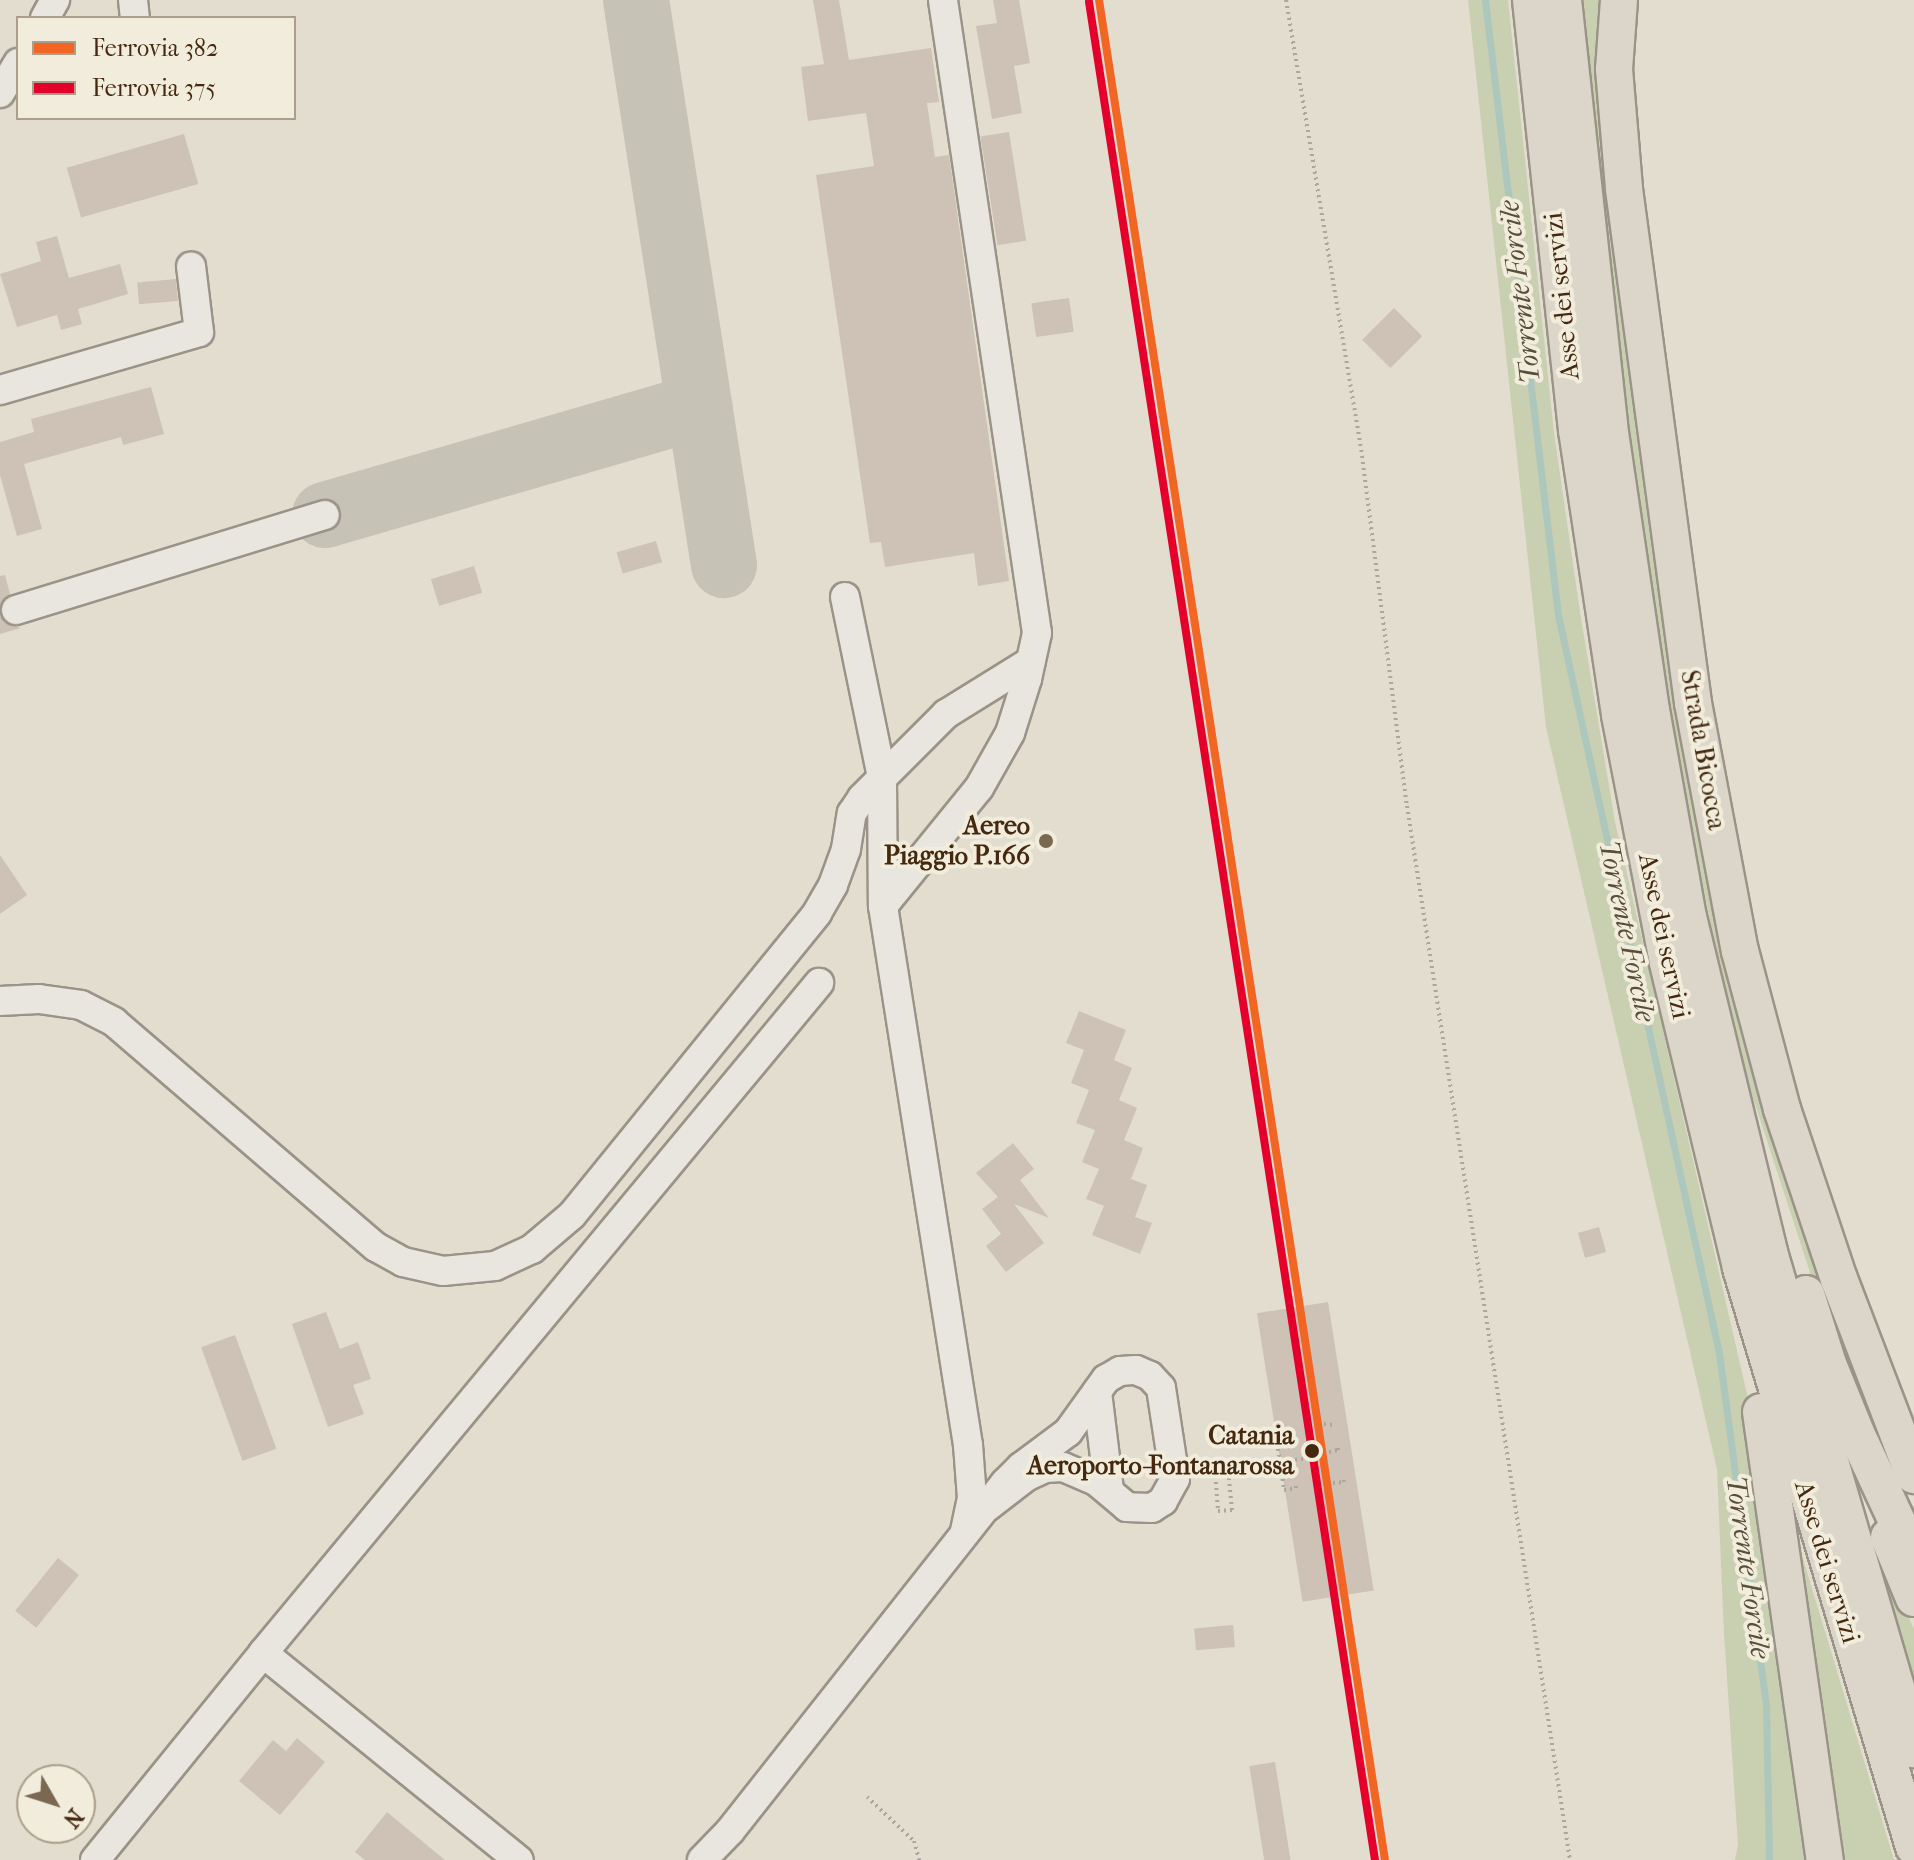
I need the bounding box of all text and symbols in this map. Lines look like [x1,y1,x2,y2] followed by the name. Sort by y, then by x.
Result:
[16,16,296,120] legend
[92,34,218,62] text: Ferrovia 382
[92,74,216,102] text: Ferrovia 375
[1492,198,1548,386] water label: Torrente Forcile
[1538,211,1586,381] street label: Asse dei servizi
[1674,668,1732,832] street label: Strada Bicocca
[884,810,1030,872] place label: Aereo Piaggio P.166
[1037,832,1055,850] marker: Aereo Piaggio P.166
[1591,837,1663,1025] water label: Torrente Forcile
[1631,851,1697,1021] street label: Asse dei servizi
[1027,1420,1294,1482] place label: Catania Aeroporto-Fontanarossa
[1301,1440,1323,1462] marker: Catania Aeroporto-Fontanarossa
[1719,1473,1777,1661] water label: Torrente Forcile
[1787,1477,1867,1647] street label: Asse dei servizi
[16,1764,96,1844] north arrow
[58,1803,88,1833] text: N

